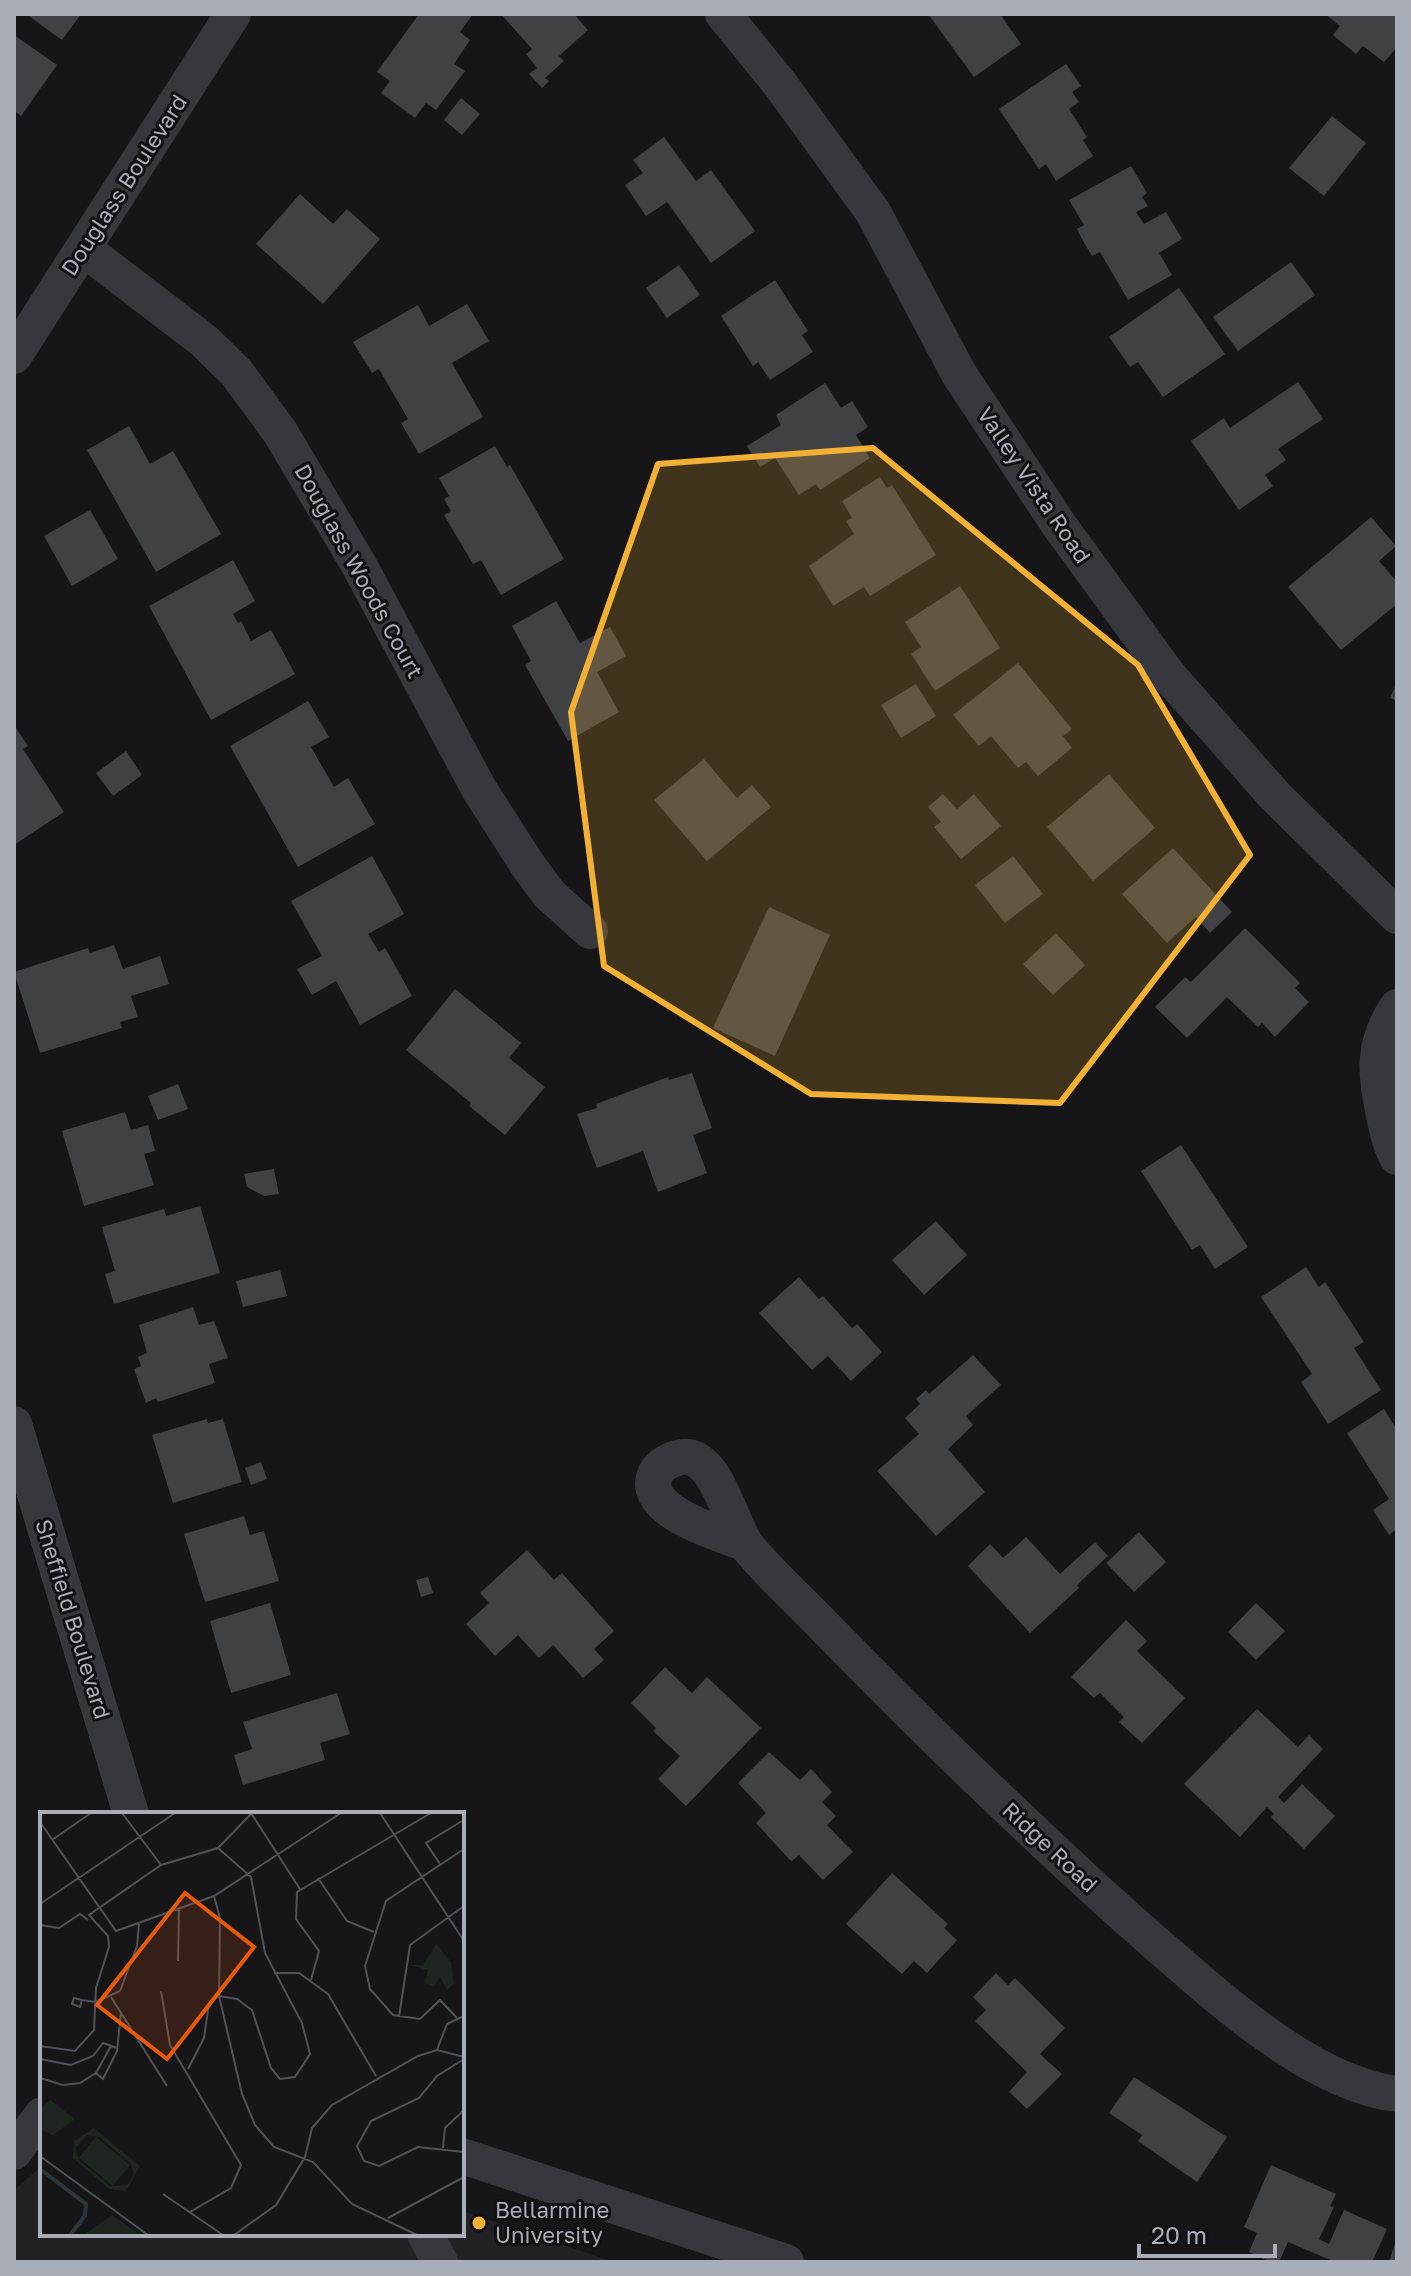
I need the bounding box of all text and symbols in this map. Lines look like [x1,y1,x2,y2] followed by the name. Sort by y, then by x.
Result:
[55,89,192,280] street label: Douglass Boulevard
[972,401,1097,568] street label: Valley Vista Road
[289,459,430,682] street label: Douglass Woods Court
[30,1516,117,1722] street label: Sheffield Boulevard
[997,1796,1103,1897] street label: Ridge Road
[40,1812,464,2236] inset map
[495,2196,609,2248] place label: Bellarmine University
[1139,2208,1275,2258] scale bar
[470,2214,488,2232] marker: Bellarmine University
[1151,2220,1207,2249] text: 20 m

